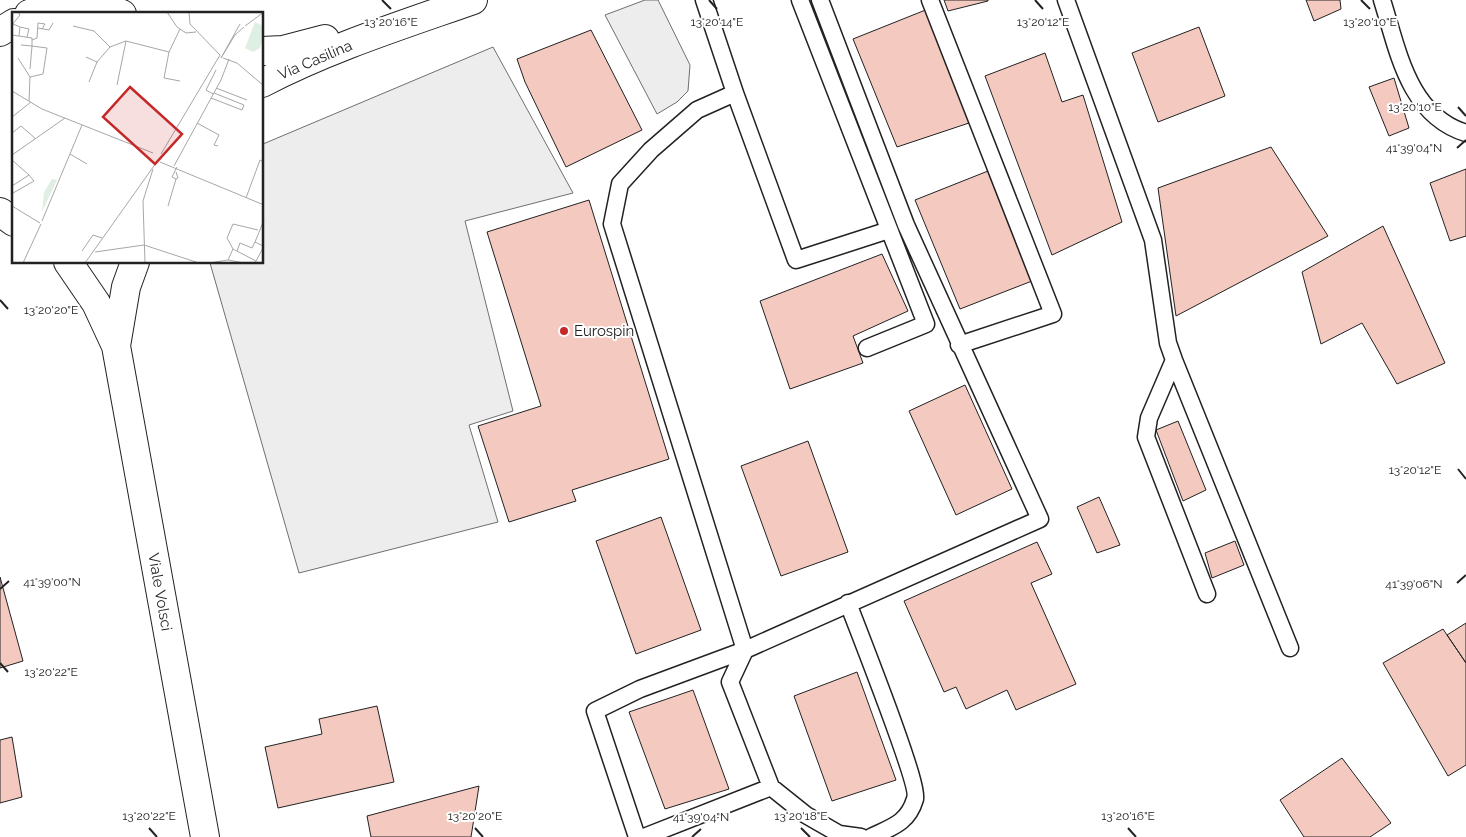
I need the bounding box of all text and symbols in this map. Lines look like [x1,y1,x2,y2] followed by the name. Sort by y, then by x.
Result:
[12,12,264,264] inset map
[364,15,418,29] text: 13°20'16"E
[691,15,743,29] text: 13°20'14"E
[1017,15,1069,29] text: 13°20'12"E
[1343,15,1397,29] text: 13°20'10"E
[275,36,355,84] street label: Via Casilina
[1388,100,1442,114] text: 13°20'10"E
[1386,141,1442,155] text: 41°39'04"N
[24,303,78,317] text: 13°20'20"E
[574,322,634,340] place label: Eurospin
[558,325,570,337] marker: Eurospin
[1389,463,1441,477] text: 13°20'12"E
[144,552,176,632] street label: Viale Volsci
[23,575,81,589] text: 41°39'00"N
[1385,577,1443,591] text: 41°39'06"N
[24,665,78,679] text: 13°20'22"E
[122,809,176,823] text: 13°20'22"E
[448,809,502,823] text: 13°20'20"E
[774,809,828,823] text: 13°20'18"E
[1101,809,1155,823] text: 13°20'16"E
[673,810,729,824] text: 41°39'04"N

